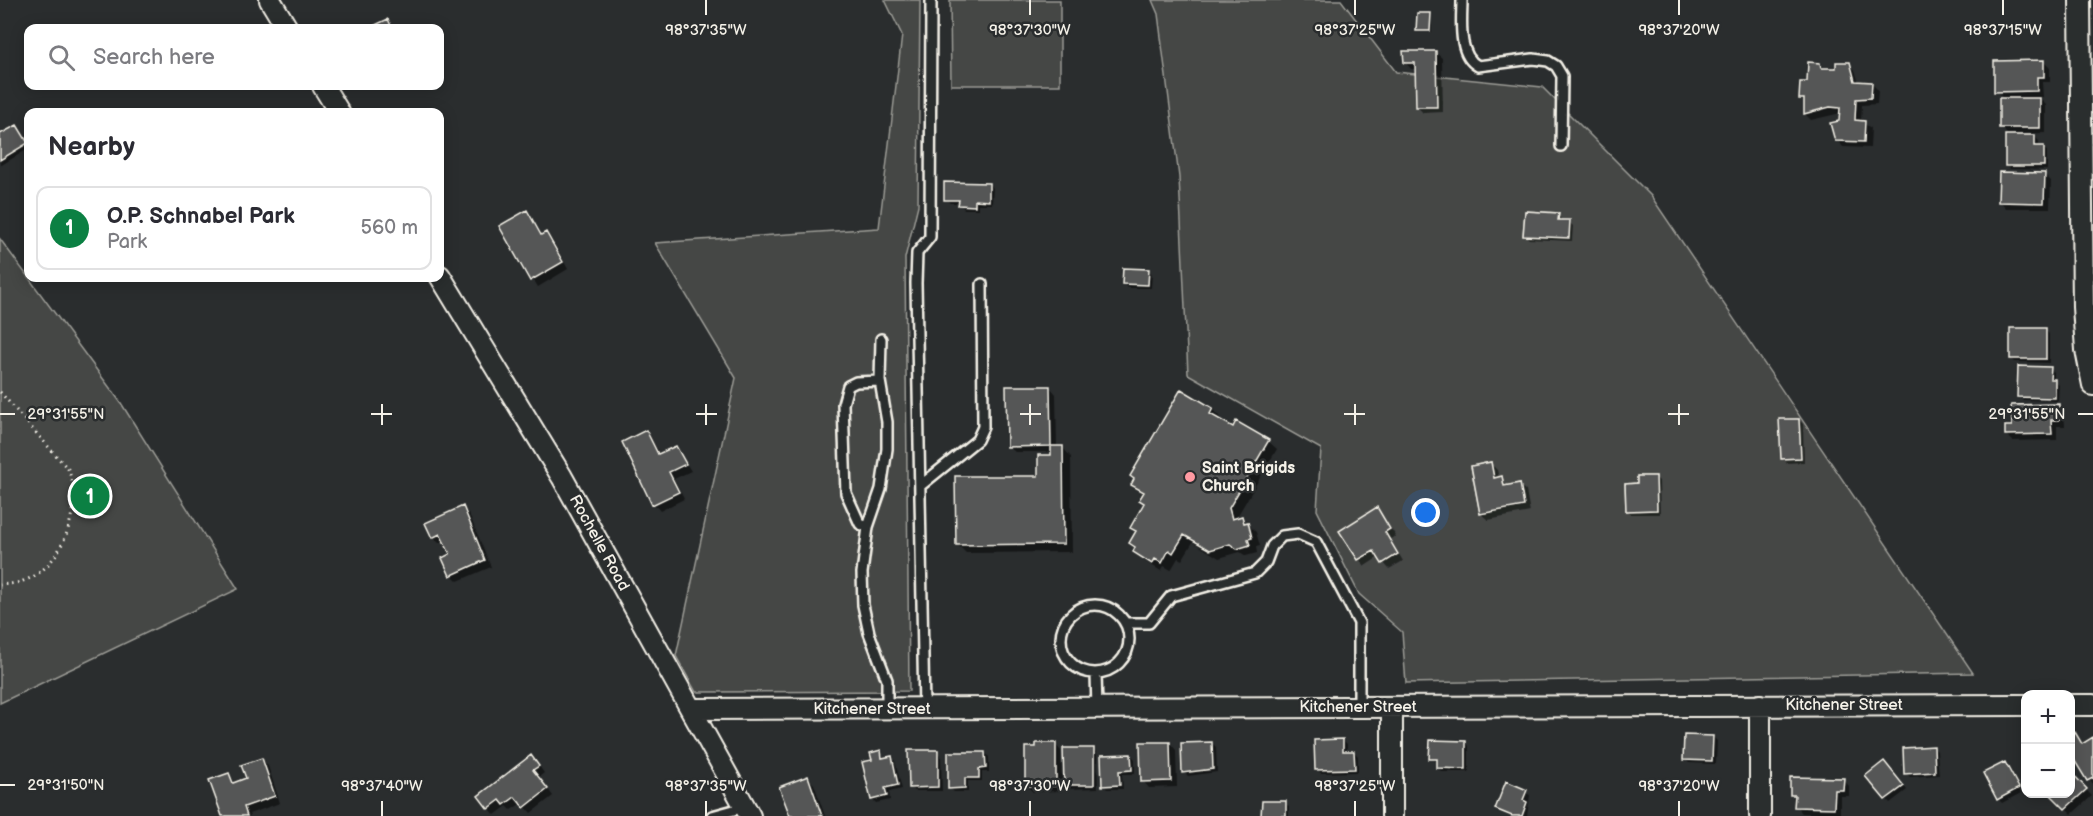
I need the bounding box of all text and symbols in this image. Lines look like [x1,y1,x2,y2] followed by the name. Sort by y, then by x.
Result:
[665,21,747,40] text: 98°37'35"W
[989,21,1071,40] text: 98°37'30"W
[1315,21,1396,40] text: 98°37'25"W
[1638,21,1720,40] text: 98°37'20"W
[1964,21,2042,40] text: 98°37'15"W
[24,24,444,90] search box
[45,41,78,74] icon: search
[93,44,215,71] text: Search here
[48,132,135,163] text: Nearby
[107,203,295,230] text: O.P. Schnabel Park
[65,216,74,240] text: 1
[361,216,418,240] text: 560 m
[107,230,147,254] text: Park
[28,405,104,424] text: 29°31'55"N
[1989,405,2065,424] text: 29°31'55"N
[1202,459,1295,496] place label: Saint Brigids Church
[1183,470,1197,484] marker: Saint Brigids Church
[70,474,110,518] pin: 1
[565,492,633,594] street label: Rochelle Road
[1411,498,1440,527] your location
[2021,690,2075,798] map controls
[2021,690,2075,744] button: +
[1785,696,1903,715] street label: Kitchener Street
[1299,698,1417,717] street label: Kitchener Street
[813,700,931,719] street label: Kitchener Street
[2021,744,2075,798] button: −
[27,776,105,795] text: 29°31'50"N
[341,777,423,796] text: 98°37'40"W
[665,777,747,796] text: 98°37'35"W
[989,777,1071,796] text: 98°37'30"W
[1315,777,1396,796] text: 98°37'25"W
[1638,777,1720,796] text: 98°37'20"W

